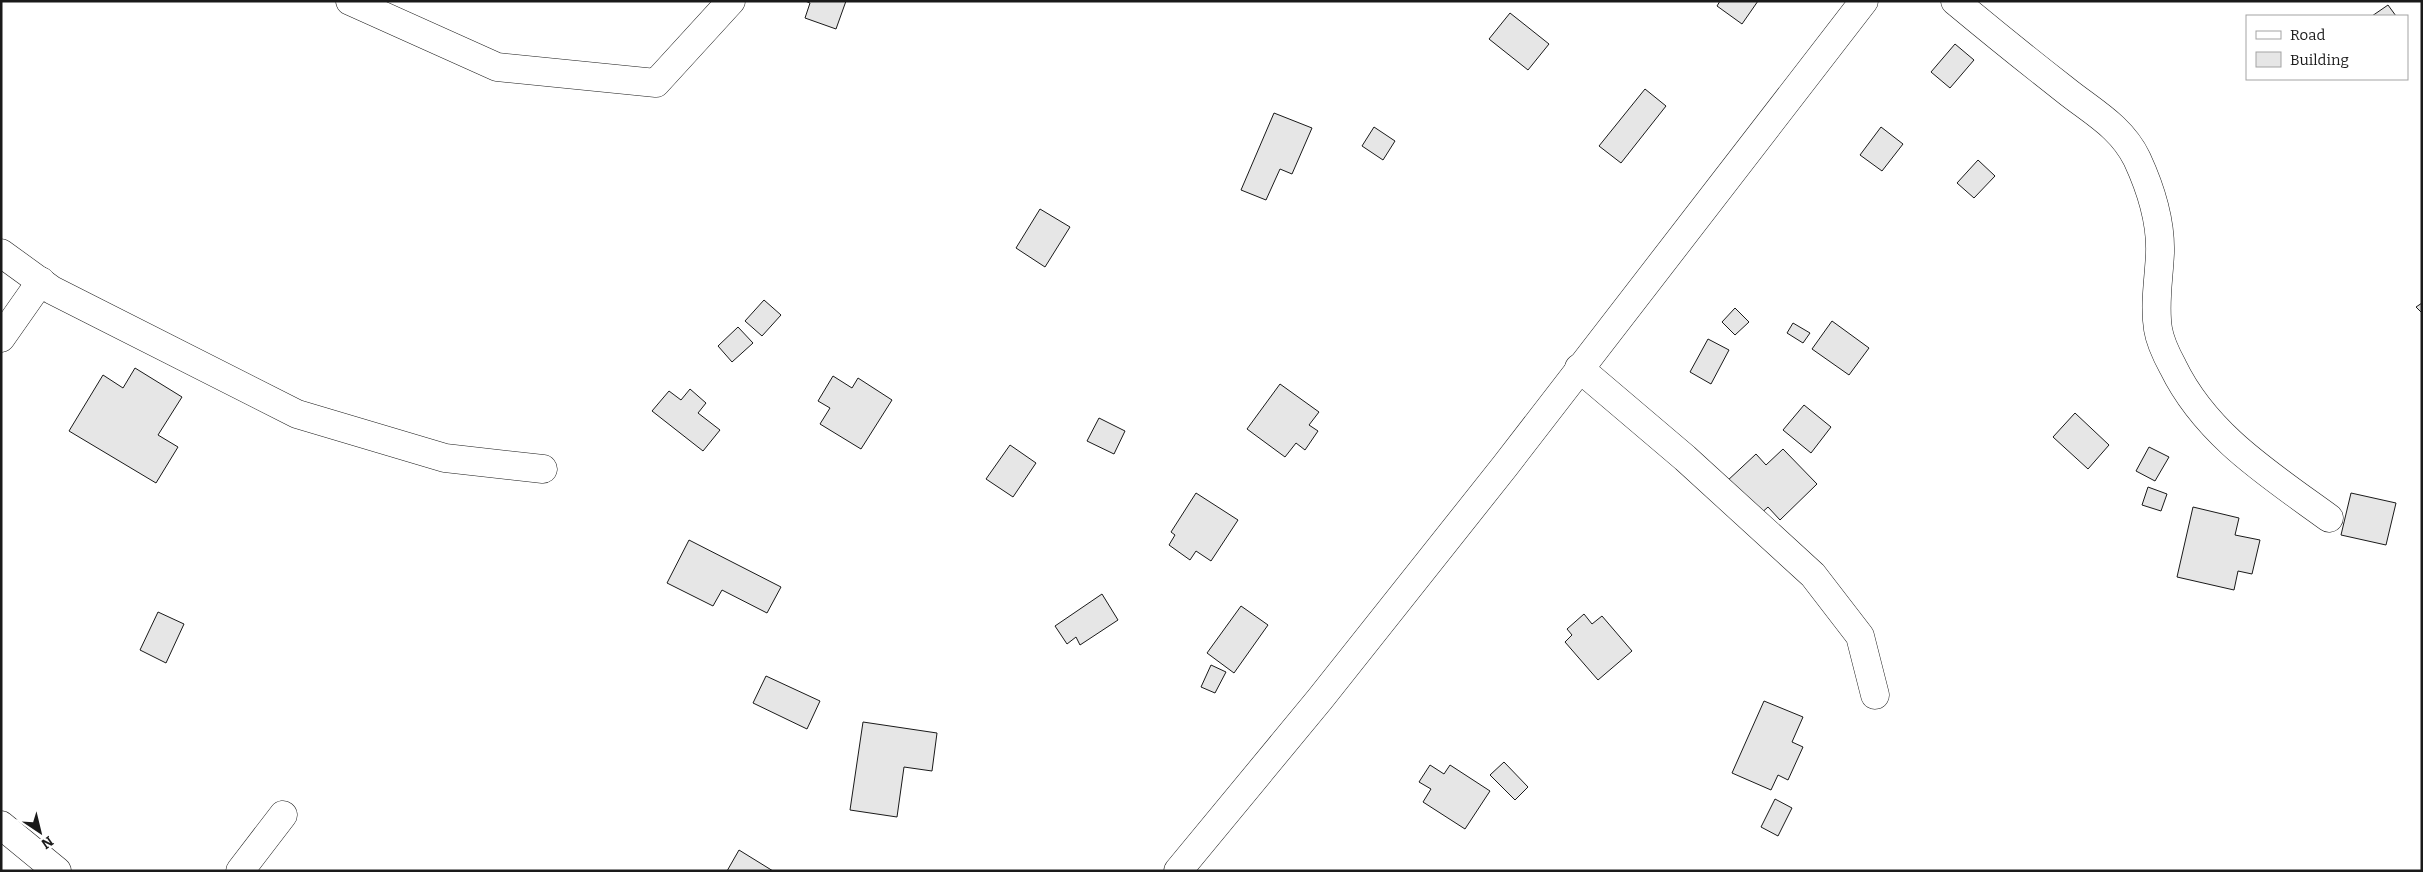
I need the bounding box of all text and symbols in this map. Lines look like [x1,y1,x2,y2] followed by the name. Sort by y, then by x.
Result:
[2246,15,2408,80] legend
[2290,26,2325,44] text: Road
[2290,51,2349,69] text: Building
[15,807,65,857] north arrow
[38,832,56,852] text: N

